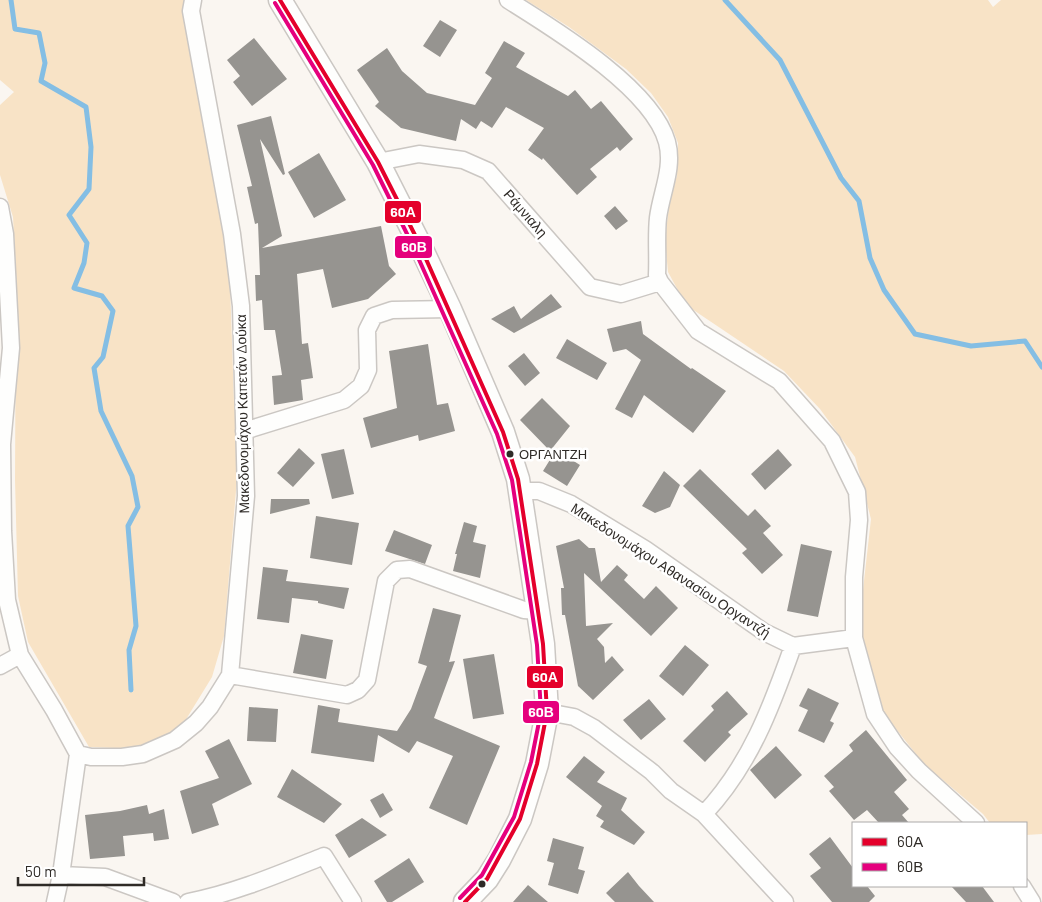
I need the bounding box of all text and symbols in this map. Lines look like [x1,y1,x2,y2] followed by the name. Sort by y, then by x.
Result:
[501,186,551,240] street label: Ράμνιαλη
[384,200,422,224] line badge: 60Α
[390,203,416,220] text: 60Α
[394,235,433,259] line badge: 60Β
[401,238,427,255] text: 60Β
[232,314,252,514] street label: Μακεδονομάχου Καπετάν Δούκα
[519,446,587,462] place label: ΟΡΓΑΝΤΖΗ
[505,449,515,459] marker: ΟΡΓΑΝΤΖΗ
[568,499,774,641] street label: Μακεδονομάχου Αθανασίου Οργαντζή
[526,665,564,689] line badge: 60Α
[532,668,558,685] text: 60Α
[522,700,560,724] line badge: 60Β
[528,703,554,720] text: 60Β
[852,822,1027,887] legend
[897,832,923,850] text: 60Α
[18,854,144,886] scale bar
[897,857,923,875] text: 60Β
[25,862,57,880] text: 50 m
[477,879,487,889] unlabelled marker

